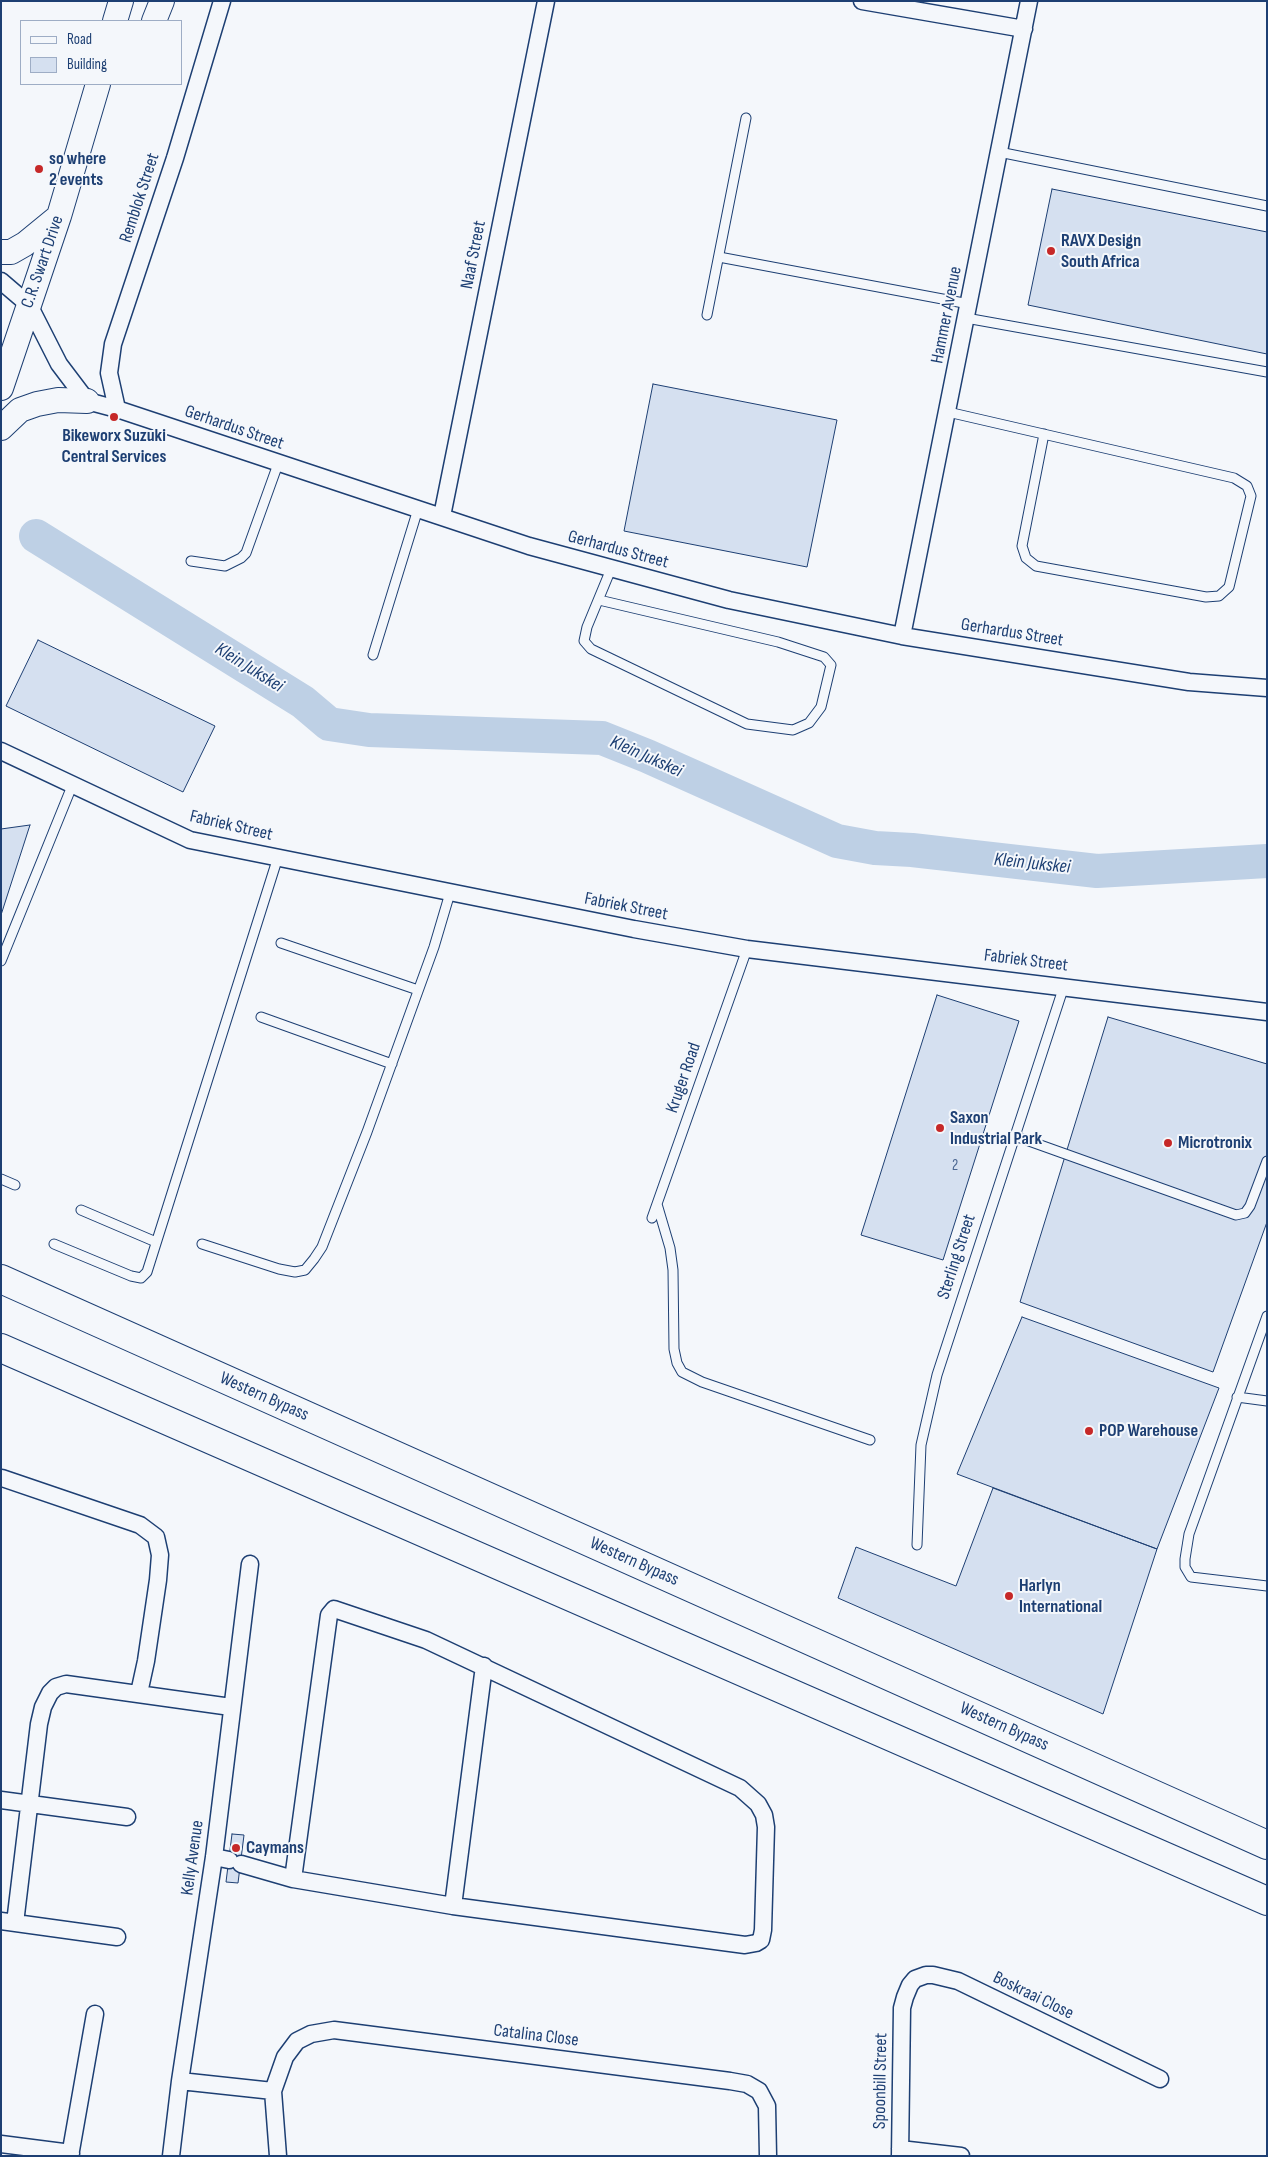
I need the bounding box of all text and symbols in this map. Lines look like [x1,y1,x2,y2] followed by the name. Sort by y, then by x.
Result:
[20,20,182,85] legend
[67,30,92,49] text: Road
[67,55,107,74] text: Building
[49,148,106,190] place label: so where 2 events
[115,150,165,246] street label: Remblok Street
[33,163,45,175] marker: so where 2 events
[17,213,69,311] street label: C.R. Swart Drive
[457,219,491,291] street label: Naaf Street
[1061,230,1141,272] place label: RAVX Design South Africa
[1045,245,1057,257] marker: RAVX Design South Africa
[927,265,967,365] street label: Hammer Avenue
[182,401,286,455] street label: Gerhardus Street
[108,411,120,423] marker: Bikeworx Suzuki Central Services
[62,425,166,468] place label: Bikeworx Suzuki Central Services
[565,526,671,574] street label: Gerhardus Street
[959,614,1065,652] street label: Gerhardus Street
[210,638,288,698] water label: Klein Jukskei
[606,731,686,783] water label: Klein Jukskei
[187,806,275,846] street label: Fabriek Street
[993,849,1071,879] water label: Klein Jukskei
[583,888,669,926] street label: Fabriek Street
[983,945,1069,977] street label: Fabriek Street
[662,1040,706,1116] street label: Kruger Road
[950,1107,1042,1150] place label: Saxon Industrial Park
[934,1122,946,1134] marker: Saxon Industrial Park
[1178,1132,1252,1154] place label: Microtronix
[1162,1137,1174,1149] marker: Microtronix
[952,1157,958,1175] house number: 2
[933,1212,981,1302] street label: Sterling Street
[216,1368,312,1426] street label: Western Bypass
[1099,1420,1198,1442] place label: POP Warehouse
[1083,1425,1095,1437] marker: POP Warehouse
[586,1533,682,1591] street label: Western Bypass
[1019,1575,1102,1618] place label: Harlyn International
[1003,1590,1015,1602] marker: Harlyn International
[956,1698,1052,1756] street label: Western Bypass
[177,1819,209,1897] street label: Kelly Avenue
[246,1837,304,1859] place label: Caymans
[230,1842,242,1854] marker: Caymans
[989,1967,1077,2025] street label: Boskraai Close
[492,2020,580,2052] street label: Catalina Close
[869,2033,893,2129] street label: Spoonbill Street

